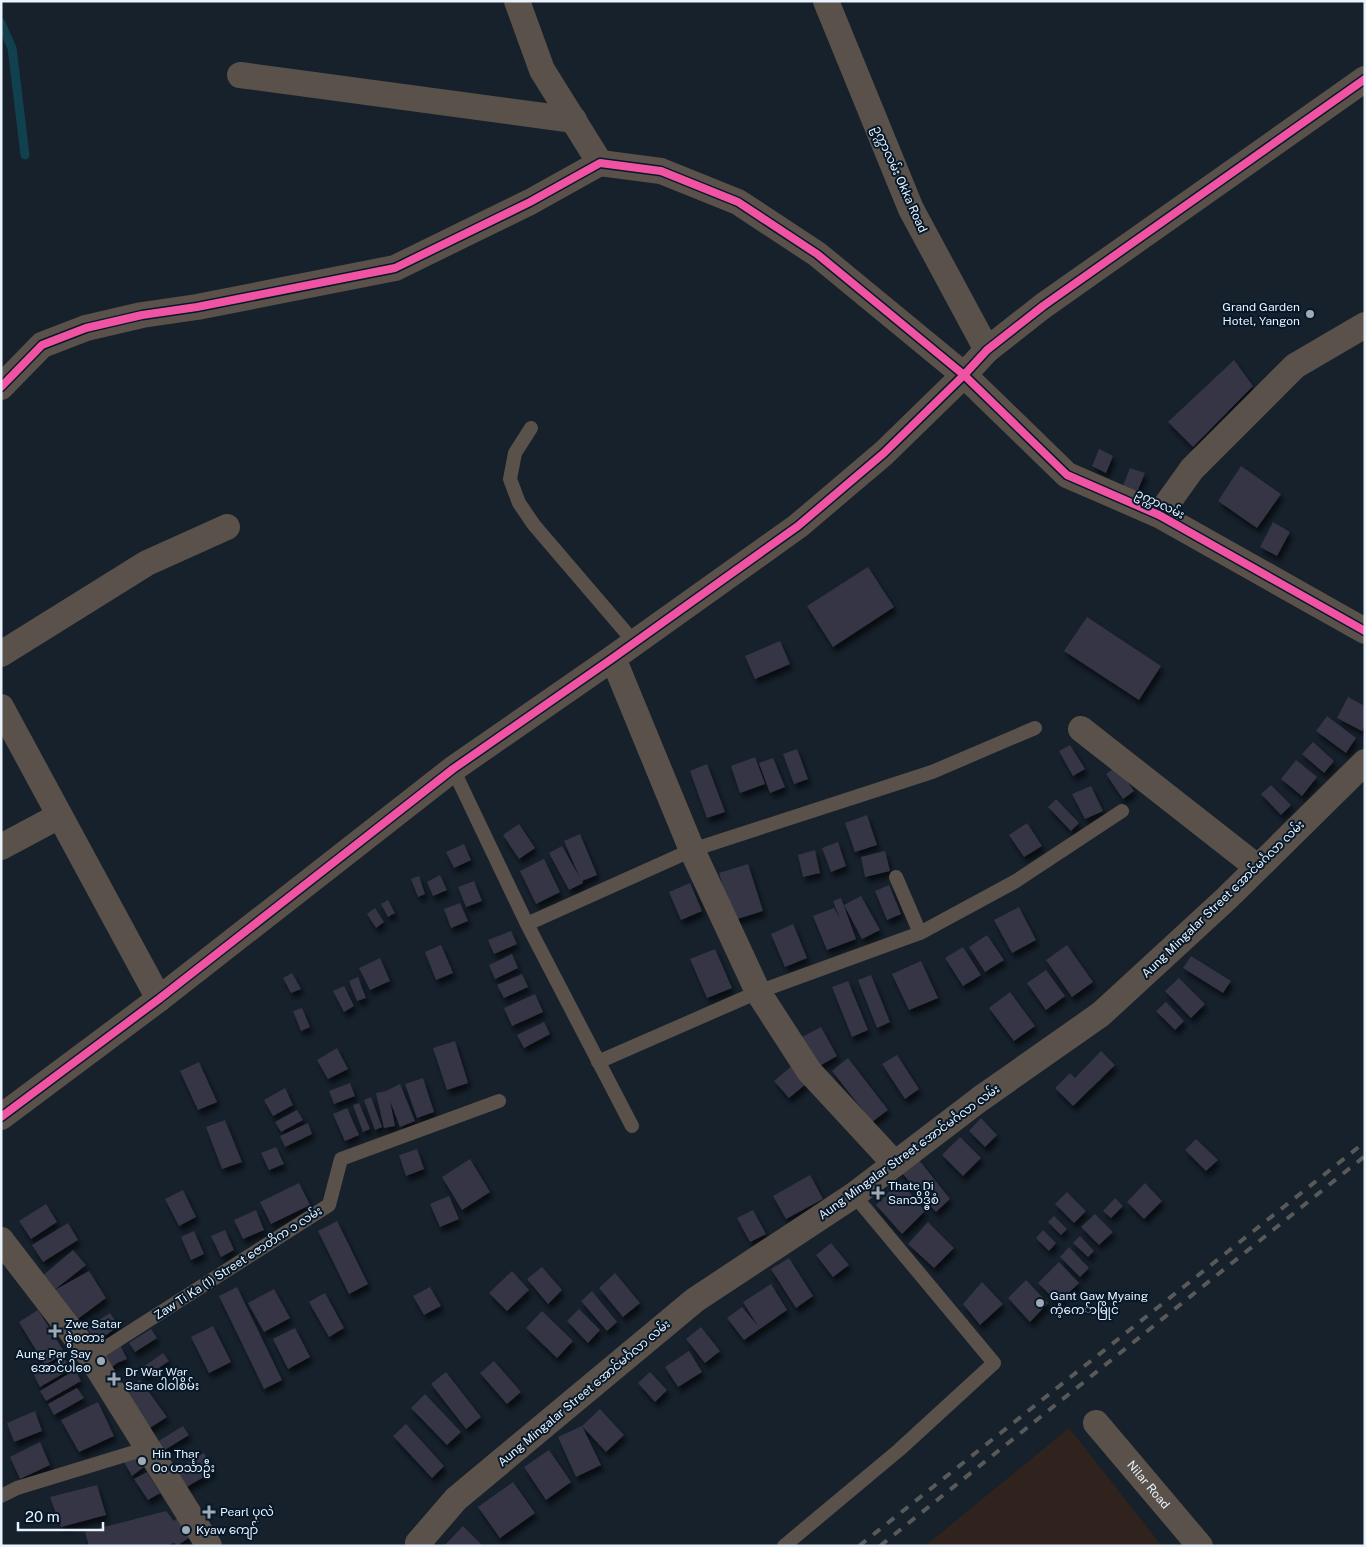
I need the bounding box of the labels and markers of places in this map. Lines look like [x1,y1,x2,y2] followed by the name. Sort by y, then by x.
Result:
[1222,300,1300,328] place label: Grand Garden Hotel, Yangon
[1304,308,1316,320] marker: Grand Garden Hotel, Yangon
[888,1179,939,1210] place label: Thate Di Sanသိဒ္ဓိစံ
[872,1187,884,1199] marker: Thate Di Sanသိဒ္ဓိစံ
[1050,1289,1148,1320] place label: Gant Gaw Myaing ကံ့ကေ်ာမြိုင်
[1034,1297,1046,1309] marker: Gant Gaw Myaing ကံ့ကေ်ာမြိုင်
[65,1317,122,1348] place label: Zwe Satar ဇွဲစတား
[49,1325,61,1337] marker: Zwe Satar ဇွဲစတား
[16,1347,92,1375] place label: Aung Par Say အောင်ပါစေ
[95,1355,107,1367] marker: Aung Par Say အောင်ပါစေ
[125,1365,199,1393] place label: Dr War War Sane ဝါဝါစိမ်း
[107,1372,121,1386] marker: Dr War War Sane ဝါဝါစိမ်း
[152,1447,215,1478] place label: Hin Thar Oo ဟင်္သာဦး
[136,1455,148,1467] marker: Hin Thar Oo ဟင်္သာဦး
[220,1504,274,1522] place label: Pearl ပုလဲ
[202,1505,216,1519] marker: Pearl ပုလဲ
[196,1521,258,1540] place label: Kyaw ကျော်
[180,1524,192,1536] marker: Kyaw ကျော်

